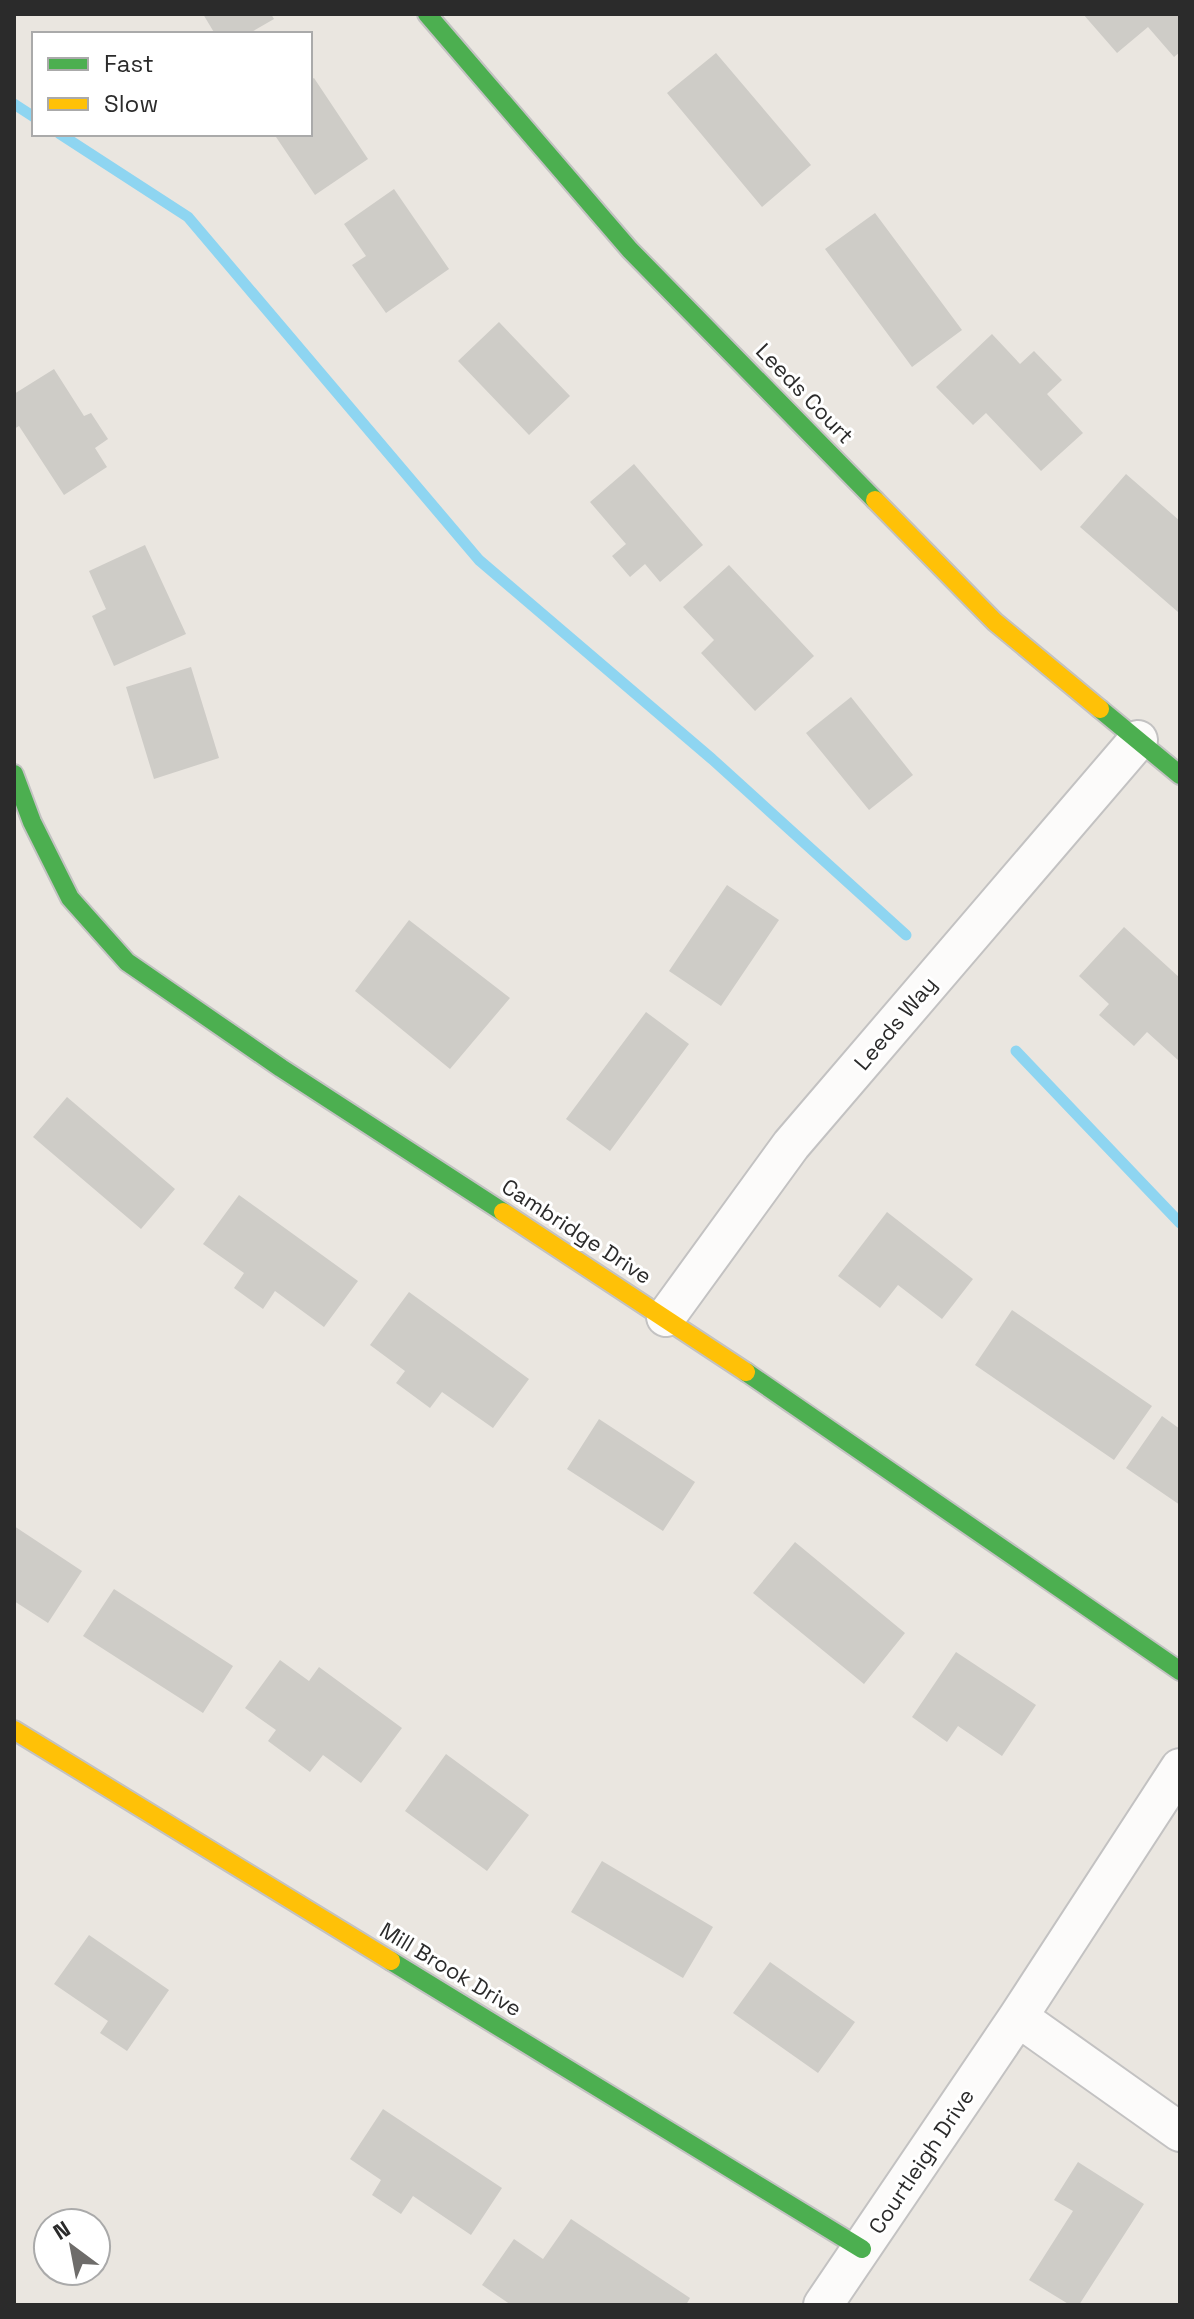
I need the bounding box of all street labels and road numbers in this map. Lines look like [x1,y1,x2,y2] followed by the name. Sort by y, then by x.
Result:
[750,337,860,449] street label: Leeds Court
[848,970,942,1076] street label: Leeds Way
[497,1172,657,1290] street label: Cambridge Drive
[375,1916,527,2022] street label: Mill Brook Drive
[862,2083,980,2239] street label: Courtleigh Drive

